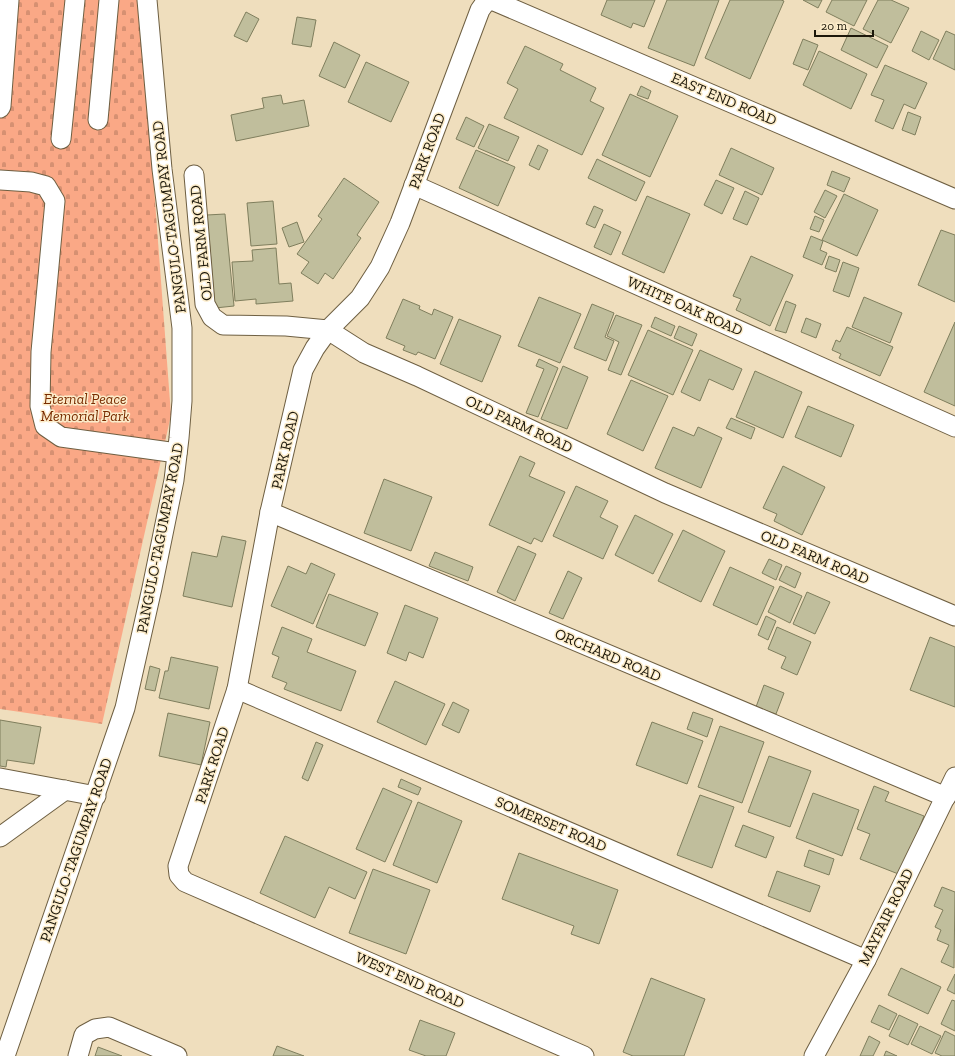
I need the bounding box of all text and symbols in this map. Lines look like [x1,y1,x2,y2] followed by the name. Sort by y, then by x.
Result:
[815,12,873,38] scale bar
[821,19,848,33] text: 20 m
[669,69,779,129] street label: EAST END ROAD
[405,111,449,191] street label: PARK ROAD
[148,120,190,314] street label: PANGULO-TAGUMPAY ROAD
[186,184,216,302] street label: OLD FARM ROAD
[624,272,746,340] street label: WHITE OAK ROAD
[40,390,130,425] park label: Eternal Peace Memorial Park
[463,391,575,457] street label: OLD FARM ROAD
[267,409,303,491] street label: PARK ROAD
[133,441,187,635] street label: PANGULO-TAGUMPAY ROAD
[758,526,872,588] street label: OLD FARM ROAD
[552,624,664,686] street label: ORCHARD ROAD
[191,724,233,806] street label: PARK ROAD
[36,756,116,944] street label: PANGULO-TAGUMPAY ROAD
[493,792,609,856] street label: SOMERSET ROAD
[855,865,917,969] street label: MAYFAIR ROAD
[353,948,467,1012] street label: WEST END ROAD

